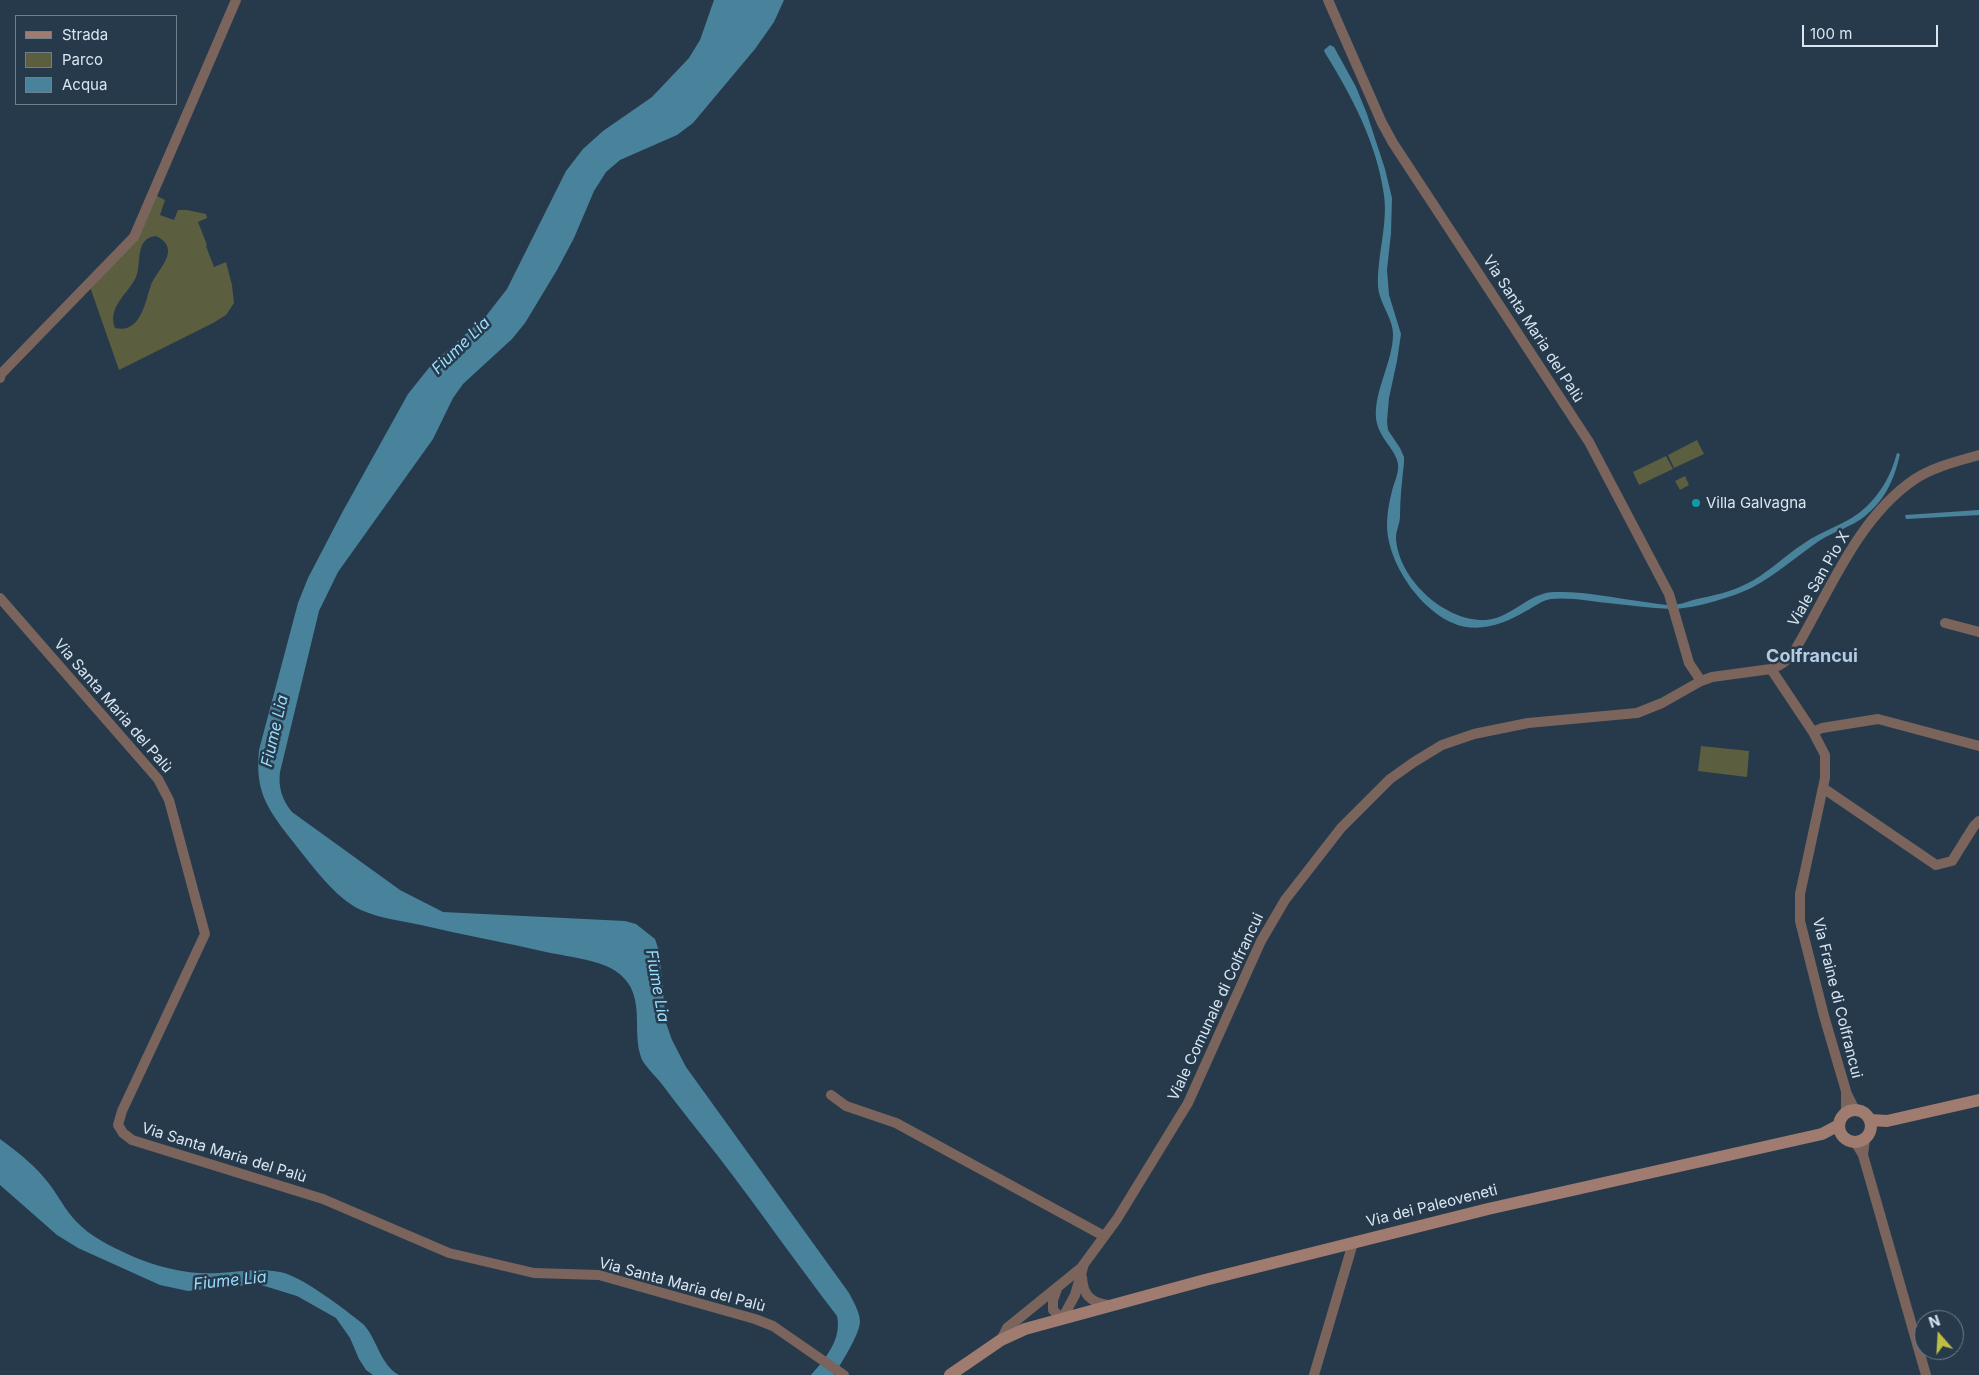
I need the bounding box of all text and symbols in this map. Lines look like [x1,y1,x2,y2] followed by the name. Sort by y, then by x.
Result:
[15,15,178,105] legend
[1804,15,1940,47] scale bar
[1810,24,1852,43] text: 100 m
[62,25,108,44] text: Strada
[62,50,103,69] text: Parco
[62,75,107,94] text: Acqua
[1479,252,1587,406] street label: Via Santa Maria del Palù
[428,314,494,378] water label: Fiume Lia
[1706,494,1806,512] place label: Villa Galvagna
[1690,497,1702,509] marker: Villa Galvagna
[1785,528,1853,630] street label: Viale San Pio X
[50,635,176,777] street label: Via Santa Maria del Palù
[1766,646,1858,668] district label: Colfrancui
[257,693,293,769] water label: Fiume Lia
[1165,910,1267,1104] street label: Viale Comunale di Colfrancui
[1808,916,1866,1080] street label: Via Fraine di Colfrancui
[641,948,673,1024] water label: Fiume Lia
[139,1119,309,1187] street label: Via Santa Maria del Palù
[1365,1181,1499,1231] street label: Via dei Paleoveneti
[597,1254,767,1316] street label: Via Santa Maria del Palù
[193,1268,267,1294] water label: Fiume Lia
[1914,1310,1964,1360] north arrow
[1926,1312,1942,1331] text: N

